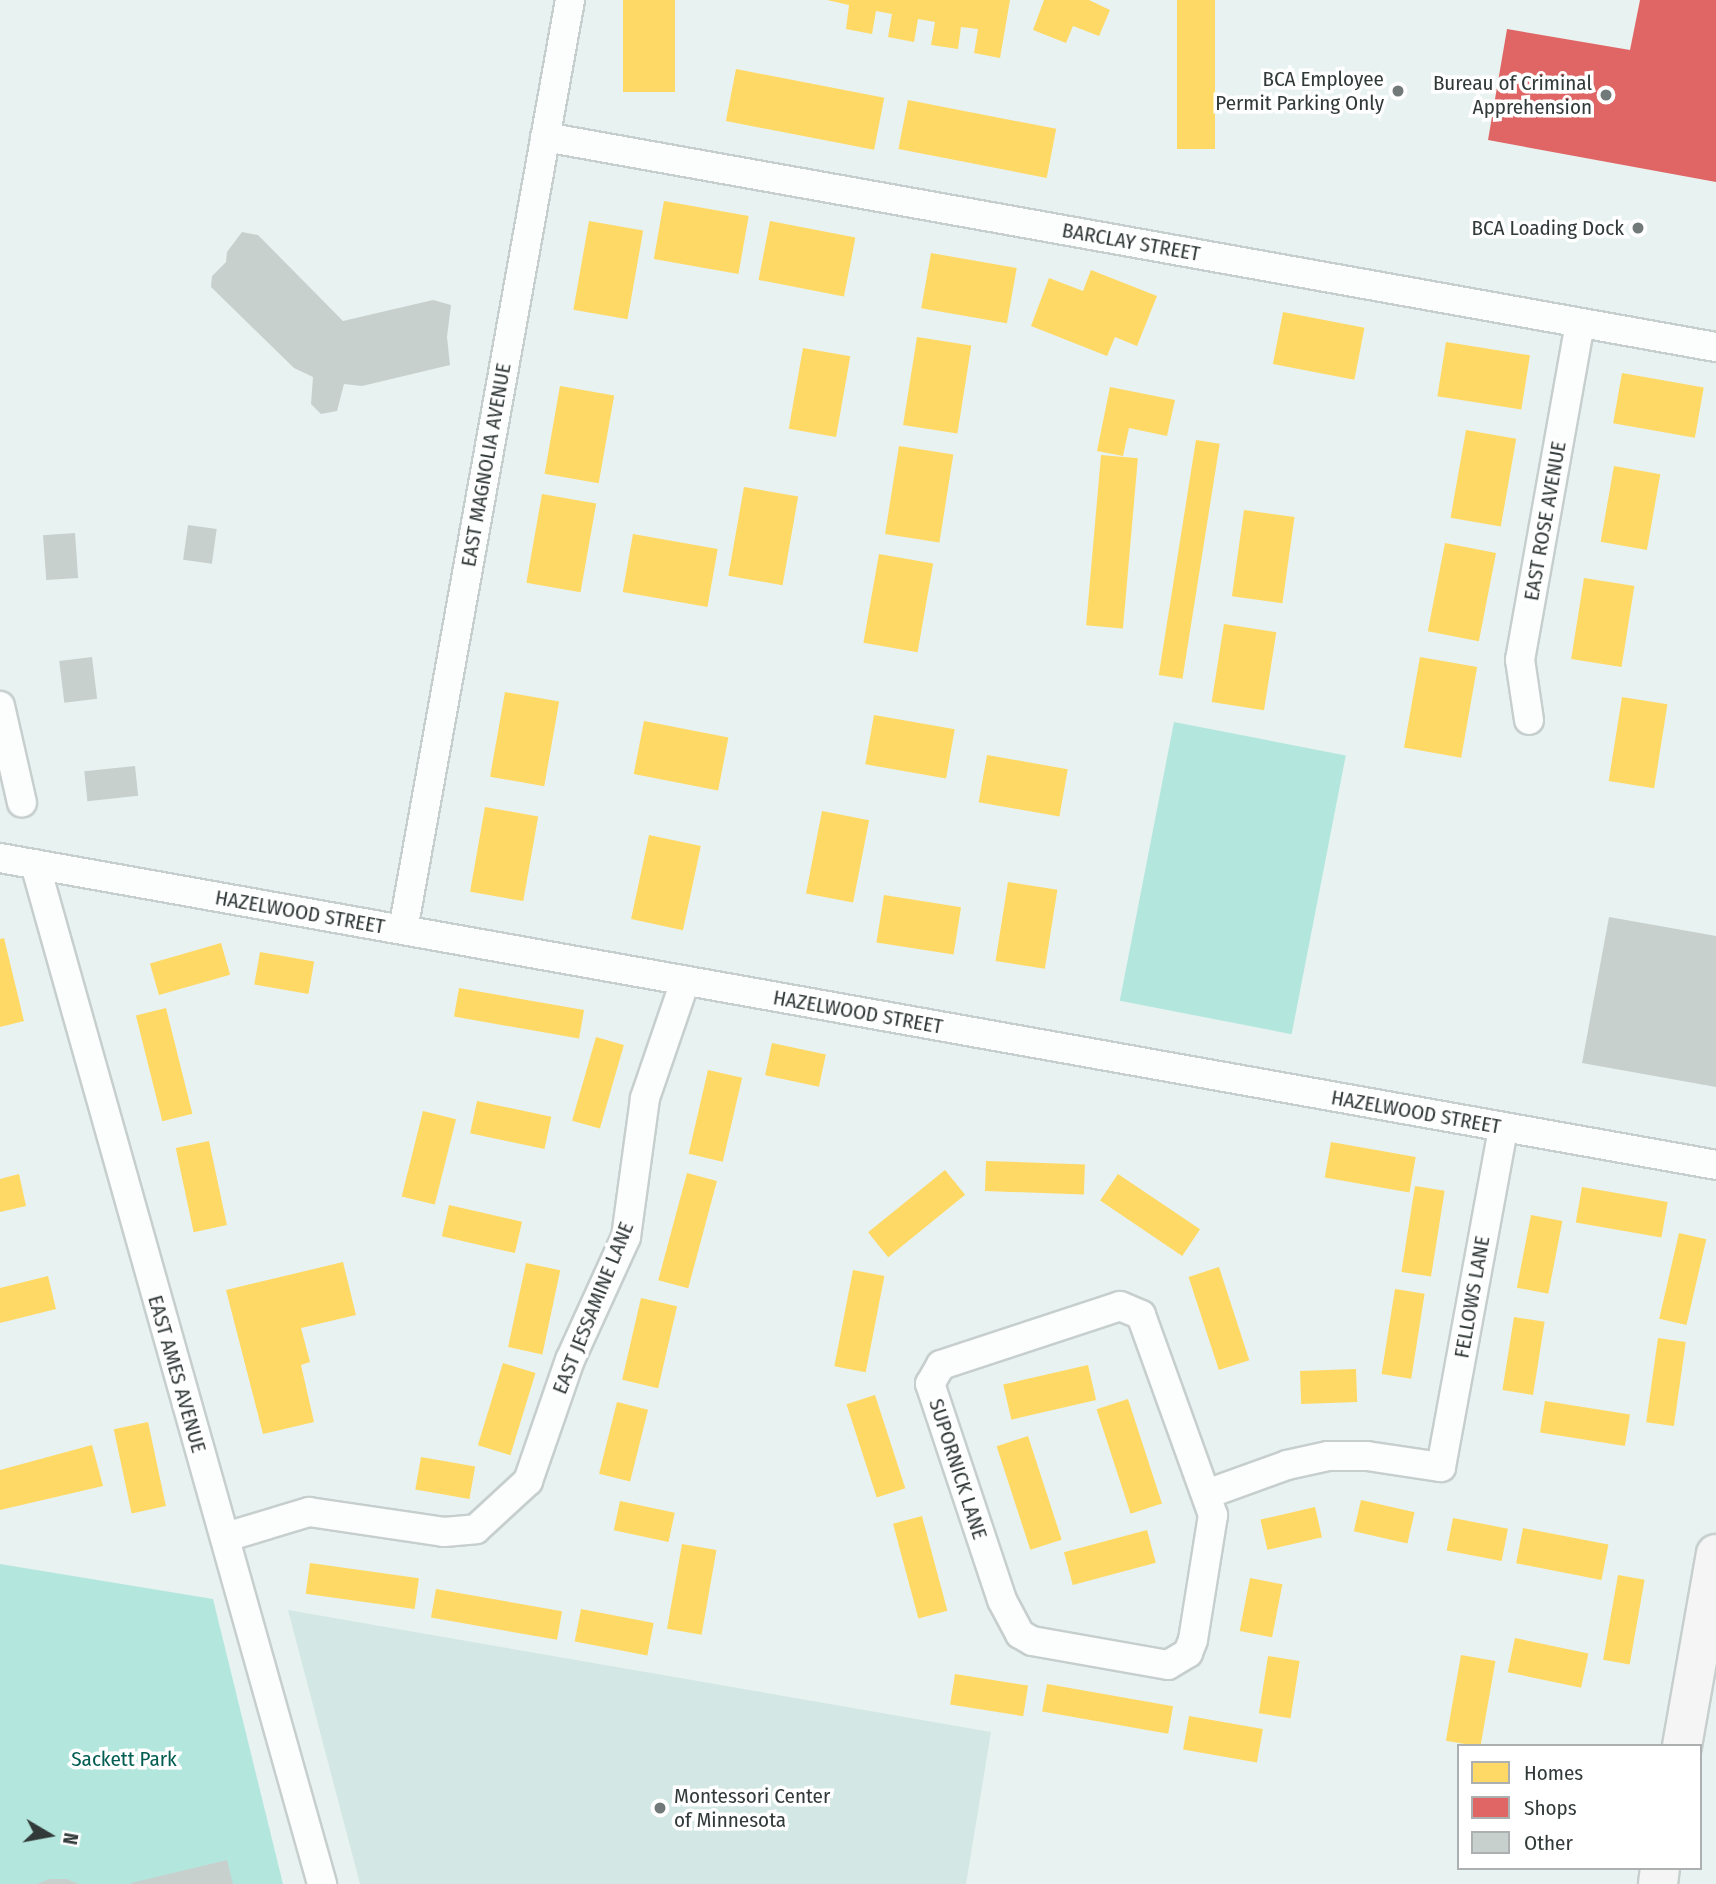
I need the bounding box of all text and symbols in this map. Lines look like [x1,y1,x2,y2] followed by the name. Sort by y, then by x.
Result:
[1215,66,1384,116] place label: BCA Employee Permit Parking Only
[1433,70,1592,120] place label: Bureau of Criminal Apprehension
[1390,83,1406,99] marker: BCA Employee Permit Parking Only
[1598,87,1614,103] marker: Bureau of Criminal Apprehension
[1471,215,1624,241] place label: BCA Loading Dock
[1060,217,1202,267] street label: BARCLAY STREET
[1630,220,1646,236] marker: BCA Loading Dock
[456,361,516,569] street label: EAST MAGNOLIA AVENUE
[1519,439,1571,603] street label: EAST ROSE AVENUE
[213,885,387,939] street label: HAZELWOOD STREET
[771,985,945,1039] street label: HAZELWOOD STREET
[1329,1085,1503,1139] street label: HAZELWOOD STREET
[547,1218,639,1398] street label: EAST JESSAMINE LANE
[1449,1234,1495,1360] street label: FELLOWS LANE
[142,1292,212,1456] street label: EAST AMES AVENUE
[923,1396,993,1542] street label: SUPORNICK LANE
[1457,1744,1702,1870] legend
[71,1746,177,1772] park label: Sackett Park
[1524,1760,1583,1786] text: Homes
[674,1783,830,1833] place label: Montessori Center of Minnesota
[1524,1795,1577,1821] text: Shops
[14,1800,84,1870] north arrow
[652,1800,668,1816] marker: Montessori Center of Minnesota
[1524,1830,1573,1856] text: Other
[58,1831,82,1846] text: N

